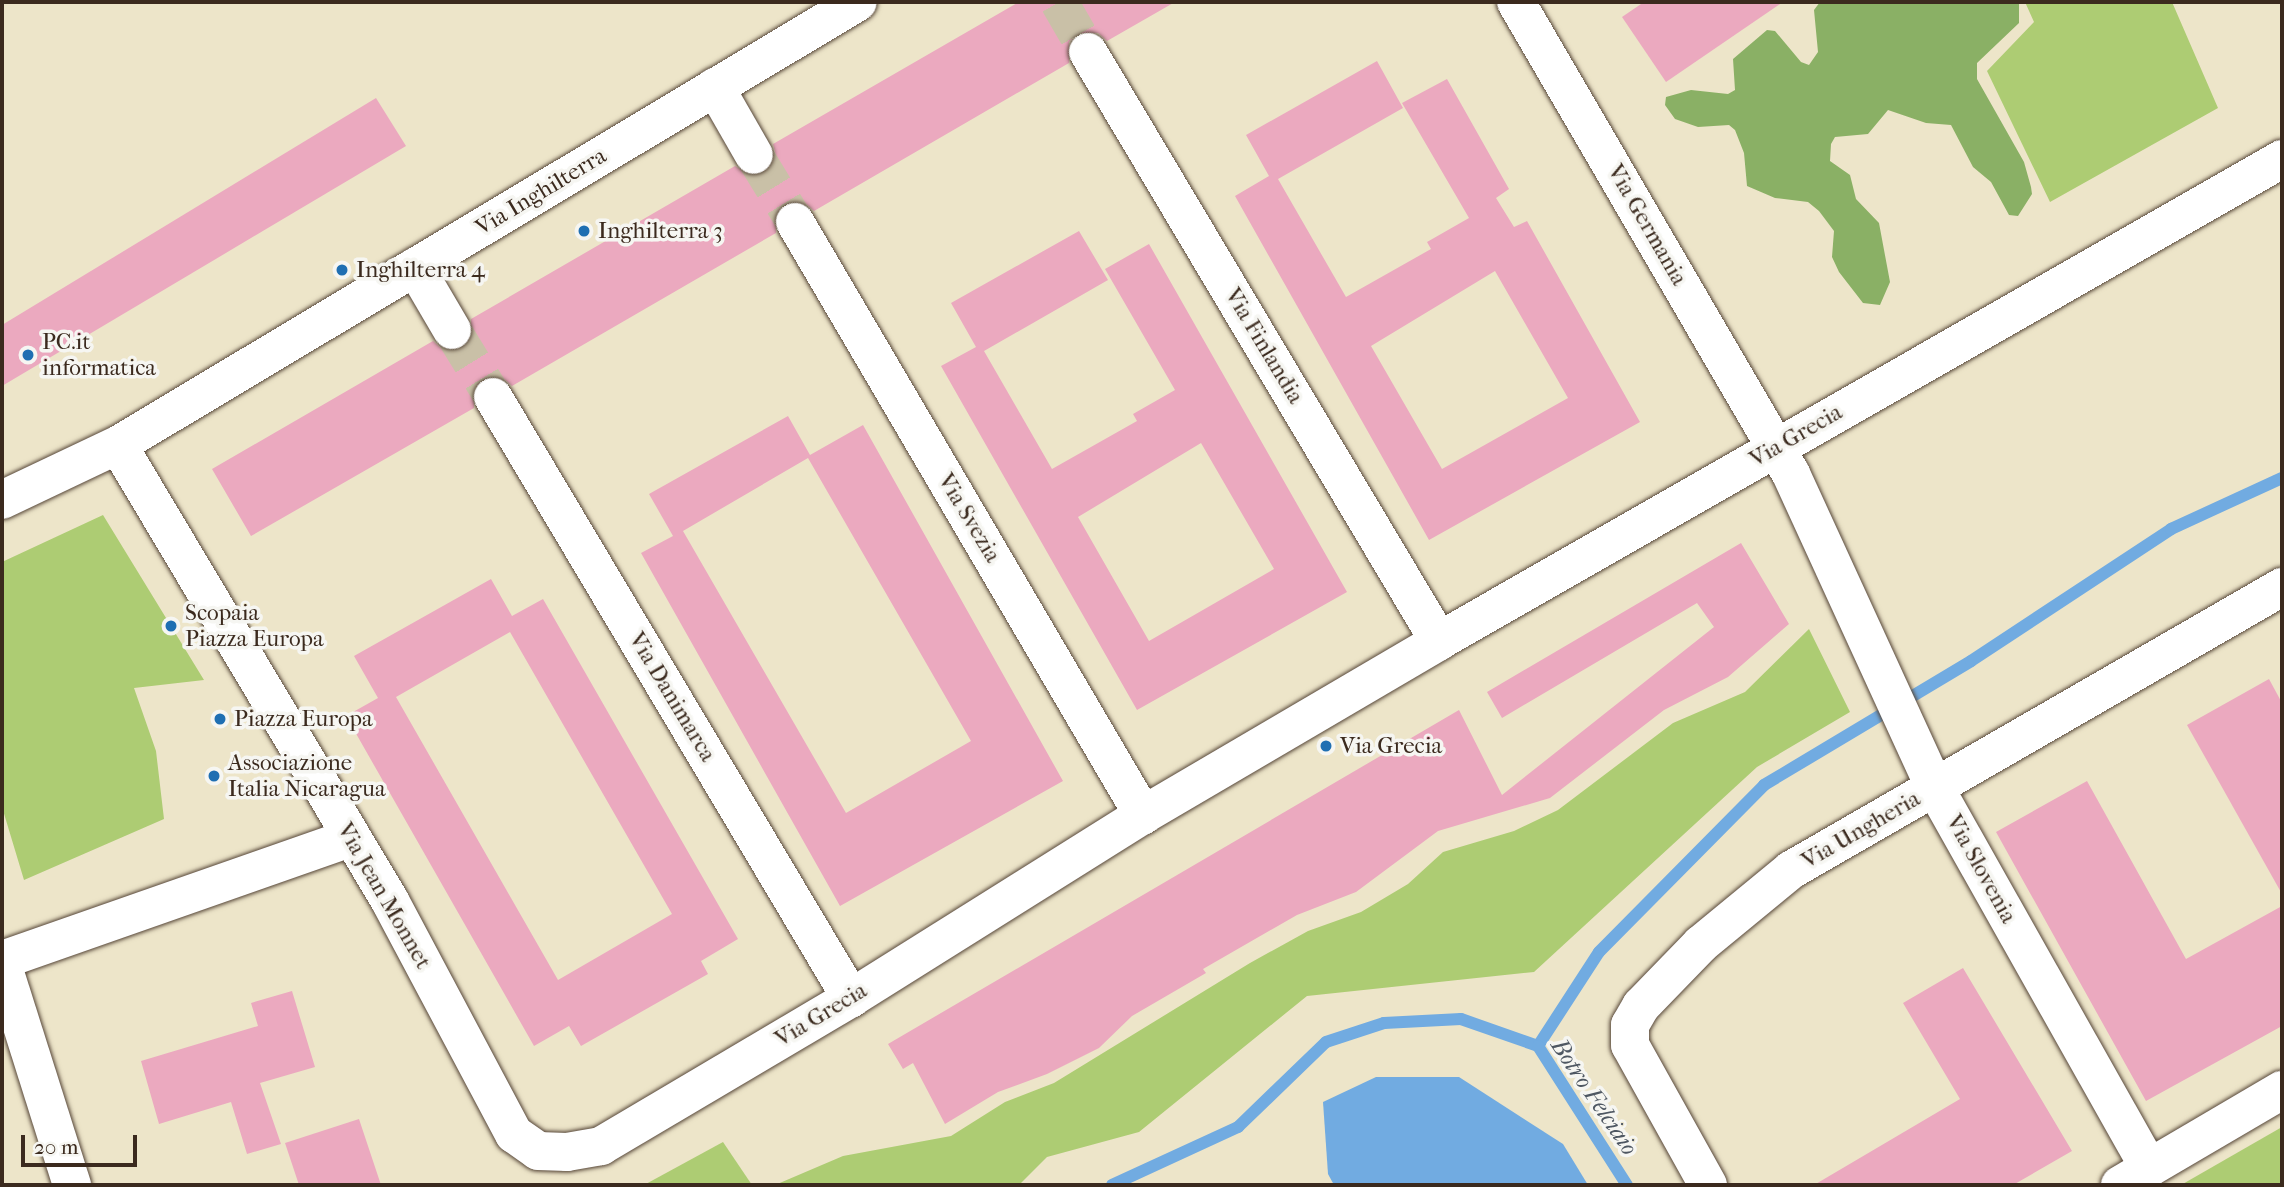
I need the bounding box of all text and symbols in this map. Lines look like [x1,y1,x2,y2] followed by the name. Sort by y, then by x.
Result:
[471,142,611,242] street label: Via Inghilterra
[1601,160,1693,290] street label: Via Germania
[598,217,723,245] place label: Inghilterra 3
[576,223,592,239] marker: Inghilterra 3
[356,256,485,284] place label: Inghilterra 4
[334,262,350,278] marker: Inghilterra 4
[1219,283,1309,409] street label: Via Finlandia
[42,328,156,382] place label: PC.it informatica
[20,347,36,363] marker: PC.it informatica
[1745,399,1847,473] street label: Via Grecia
[932,469,1006,567] street label: Via Svezia
[185,599,324,653] place label: Scopaia Piazza Europa
[163,618,179,634] marker: Scopaia Piazza Europa
[623,627,721,767] street label: Via Danimarca
[234,705,373,733] place label: Piazza Europa
[212,711,228,727] marker: Piazza Europa
[1340,732,1442,760] place label: Via Grecia
[1318,738,1334,754] marker: Via Grecia
[228,749,386,803] place label: Associazione Italia Nicaragua
[206,768,222,784] marker: Associazione Italia Nicaragua
[1797,785,1925,875] street label: Via Ungheria
[1940,810,2022,928] street label: Via Slovenia
[331,818,437,974] street label: Via Jean Monnet
[770,977,872,1053] street label: Via Grecia
[1544,1033,1644,1161] water label: Botro Felciaio
[24,1120,140,1164] scale bar
[34,1135,78,1159] text: 20 m

